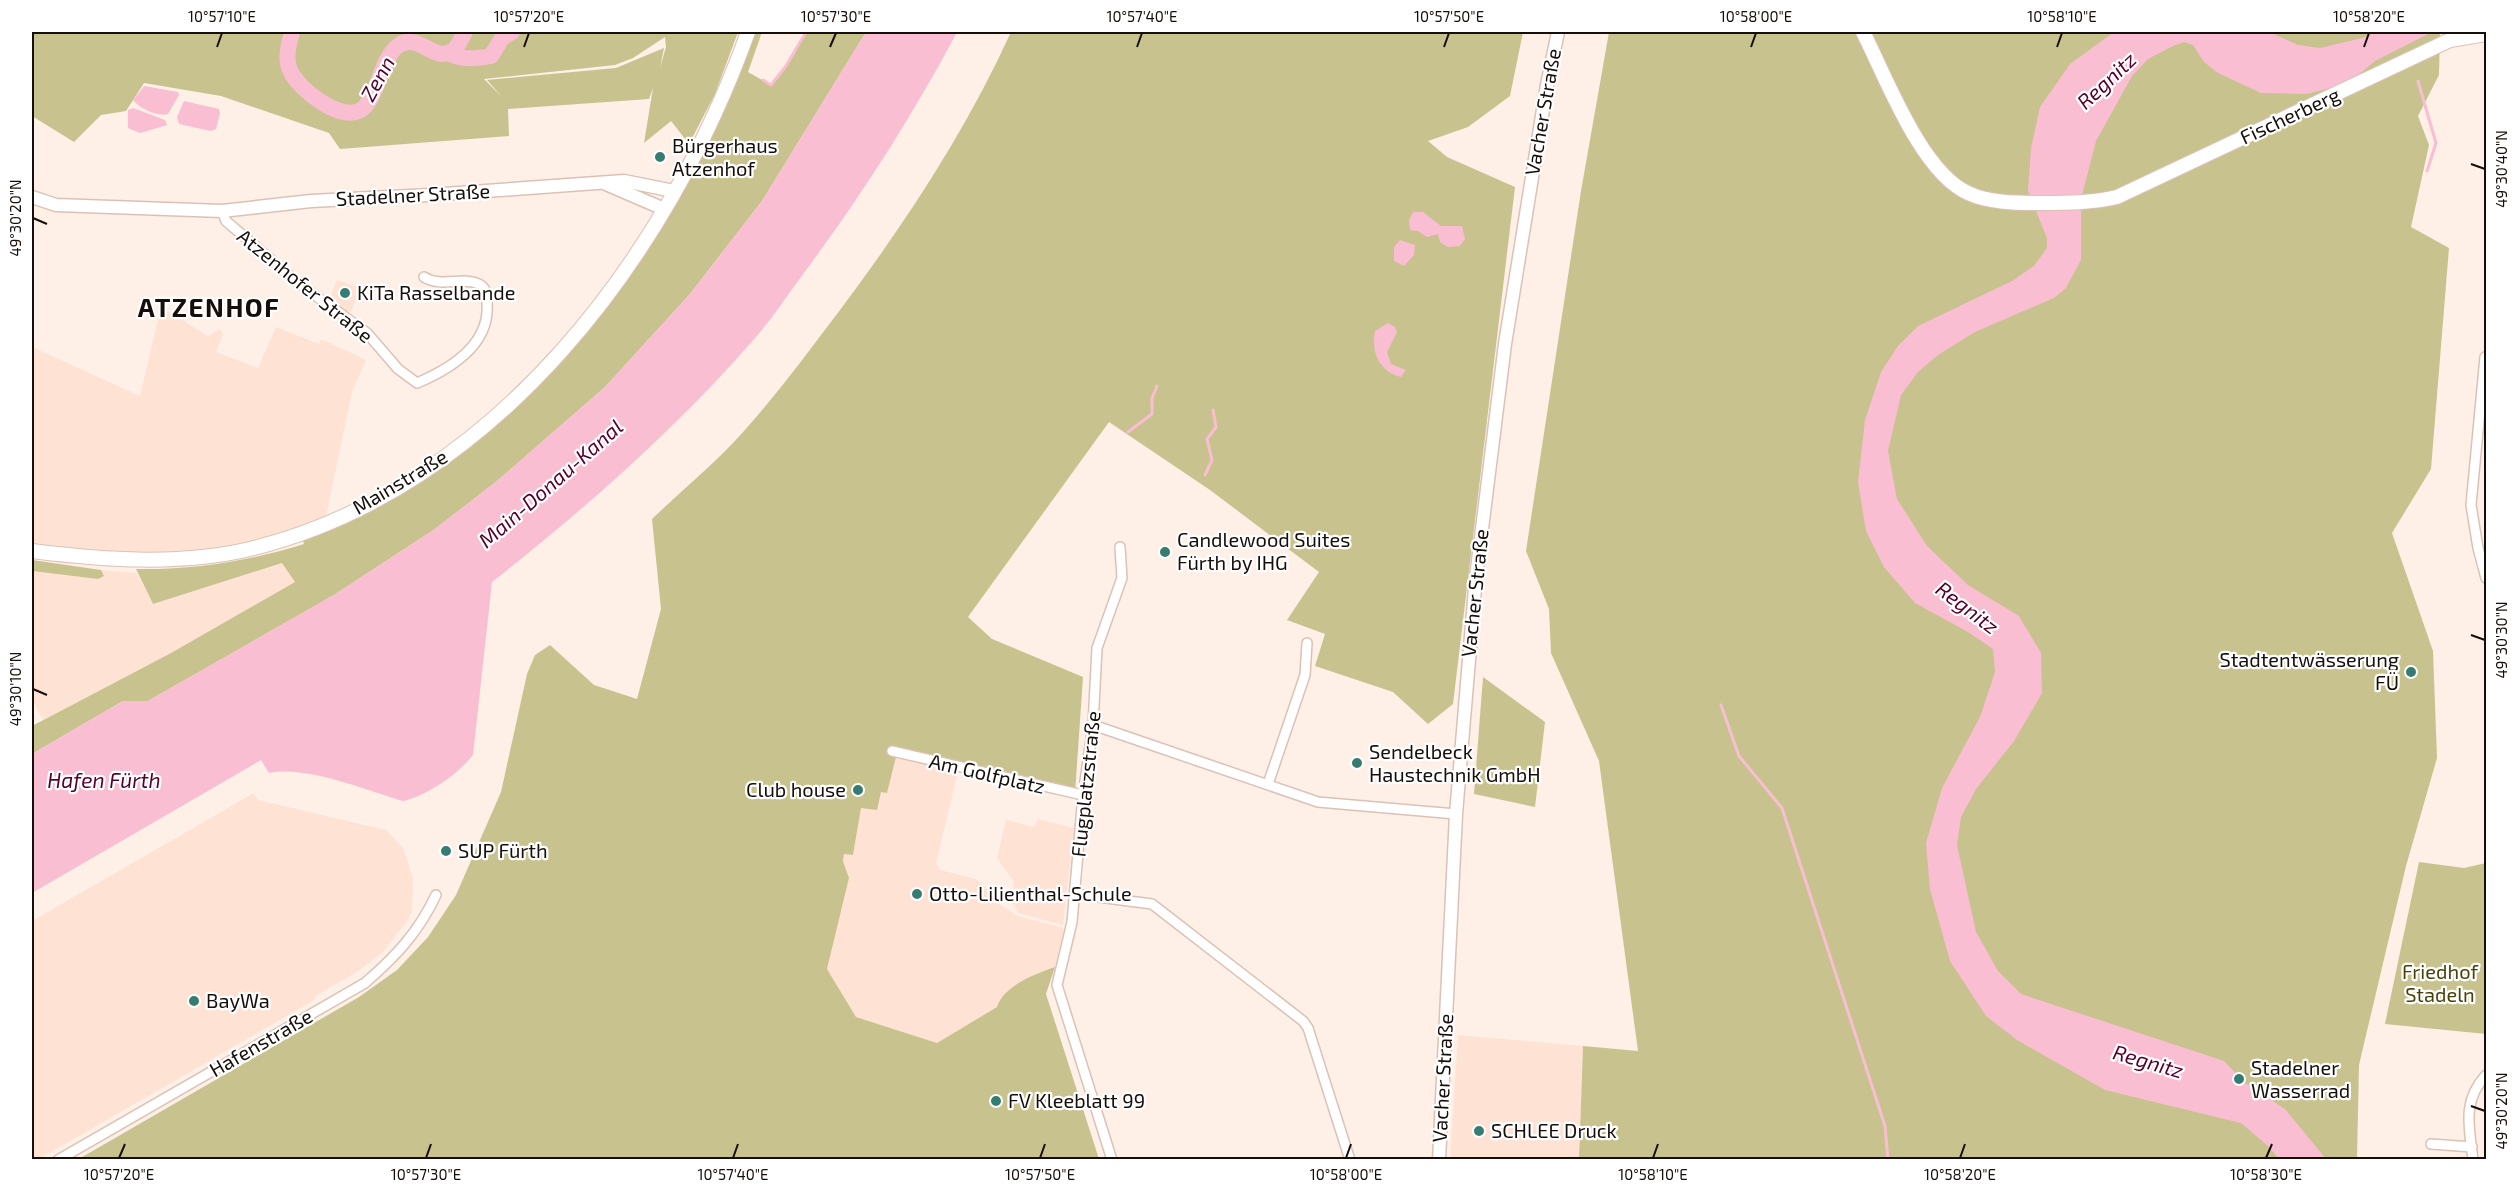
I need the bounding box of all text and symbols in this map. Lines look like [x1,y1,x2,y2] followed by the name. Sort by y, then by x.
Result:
[188,7,256,25] text: 10°57'10"E
[494,7,564,25] text: 10°57'20"E
[801,7,871,25] text: 10°57'30"E
[1107,7,1177,25] text: 10°57'40"E
[1414,7,1484,25] text: 10°57'50"E
[1720,7,1792,25] text: 10°58'00"E
[2027,7,2097,25] text: 10°58'10"E
[2333,7,2405,25] text: 10°58'20"E
[1519,46,1565,177] street label: Vacher Straße
[2071,46,2141,114] water label: Regnitz
[354,52,399,105] water label: Zenn
[2236,82,2343,149] street label: Fischerberg
[2492,130,2510,208] text: 49°30'40"N
[672,133,778,180] place label: Bürgerhaus Atzenhof
[653,150,667,164] marker: Bürgerhaus Atzenhof
[335,178,491,210] street label: Stadelner Straße
[6,179,24,257] text: 49°30'20"N
[233,223,378,347] street label: Atzenhofer Straße
[357,280,516,304] place label: KiTa Rasselbande
[338,286,352,300] marker: KiTa Rasselbande
[138,291,280,322] district label: ATZENHOF
[473,413,627,552] water label: Main-Donau-Kanal
[348,444,451,519] street label: Mainstraße
[1177,527,1350,574] place label: Candlewood Suites Fürth by IHG
[1455,528,1493,658] street label: Vacher Straße
[1158,545,1172,559] marker: Candlewood Suites Fürth by IHG
[1932,575,2005,639] water label: Regnitz
[2492,601,2510,679] text: 49°30'30"N
[2220,647,2399,694] place label: Stadtentwässerung FÜ
[6,652,24,726] text: 49°30'10"N
[2404,665,2418,679] marker: Stadtentwässerung FÜ
[1065,710,1105,858] street label: Flugplatzstraße
[1369,739,1541,786] place label: Sendelbeck Haustechnik GmbH
[927,748,1047,798] street label: Am Golfplatz
[1350,756,1364,770] marker: Sendelbeck Haustechnik GmbH
[47,767,161,792] water label: Hafen Fürth
[746,777,846,801] place label: Club house
[851,783,865,797] marker: Club house
[458,838,548,862] place label: SUP Fürth
[439,844,453,858] marker: SUP Fürth
[929,881,1132,905] place label: Otto-Lilienthal-Schule
[910,887,924,901] marker: Otto-Lilienthal-Schule
[2402,959,2478,1006] park label: Friedhof Stadeln
[206,988,270,1012] place label: BayWa
[187,994,201,1008] marker: BayWa
[205,1003,316,1081] street label: Hafenstraße
[1427,1013,1457,1143] street label: Vacher Straße
[2110,1039,2187,1083] water label: Regnitz
[2251,1055,2350,1102] place label: Stadelner Wasserrad
[2232,1072,2246,1086] marker: Stadelner Wasserrad
[2492,1072,2510,1150] text: 49°30'20"N
[1008,1088,1145,1112] place label: FV Kleeblatt 99
[989,1094,1003,1108] marker: FV Kleeblatt 99
[1491,1118,1617,1142] place label: SCHLEE Druck
[1472,1124,1486,1138] marker: SCHLEE Druck
[84,1165,154,1183] text: 10°57'20"E
[391,1165,461,1183] text: 10°57'30"E
[698,1165,768,1183] text: 10°57'40"E
[1005,1165,1075,1183] text: 10°57'50"E
[1310,1165,1382,1183] text: 10°58'00"E
[1618,1165,1688,1183] text: 10°58'10"E
[1924,1165,1996,1183] text: 10°58'20"E
[2230,1165,2302,1183] text: 10°58'30"E

